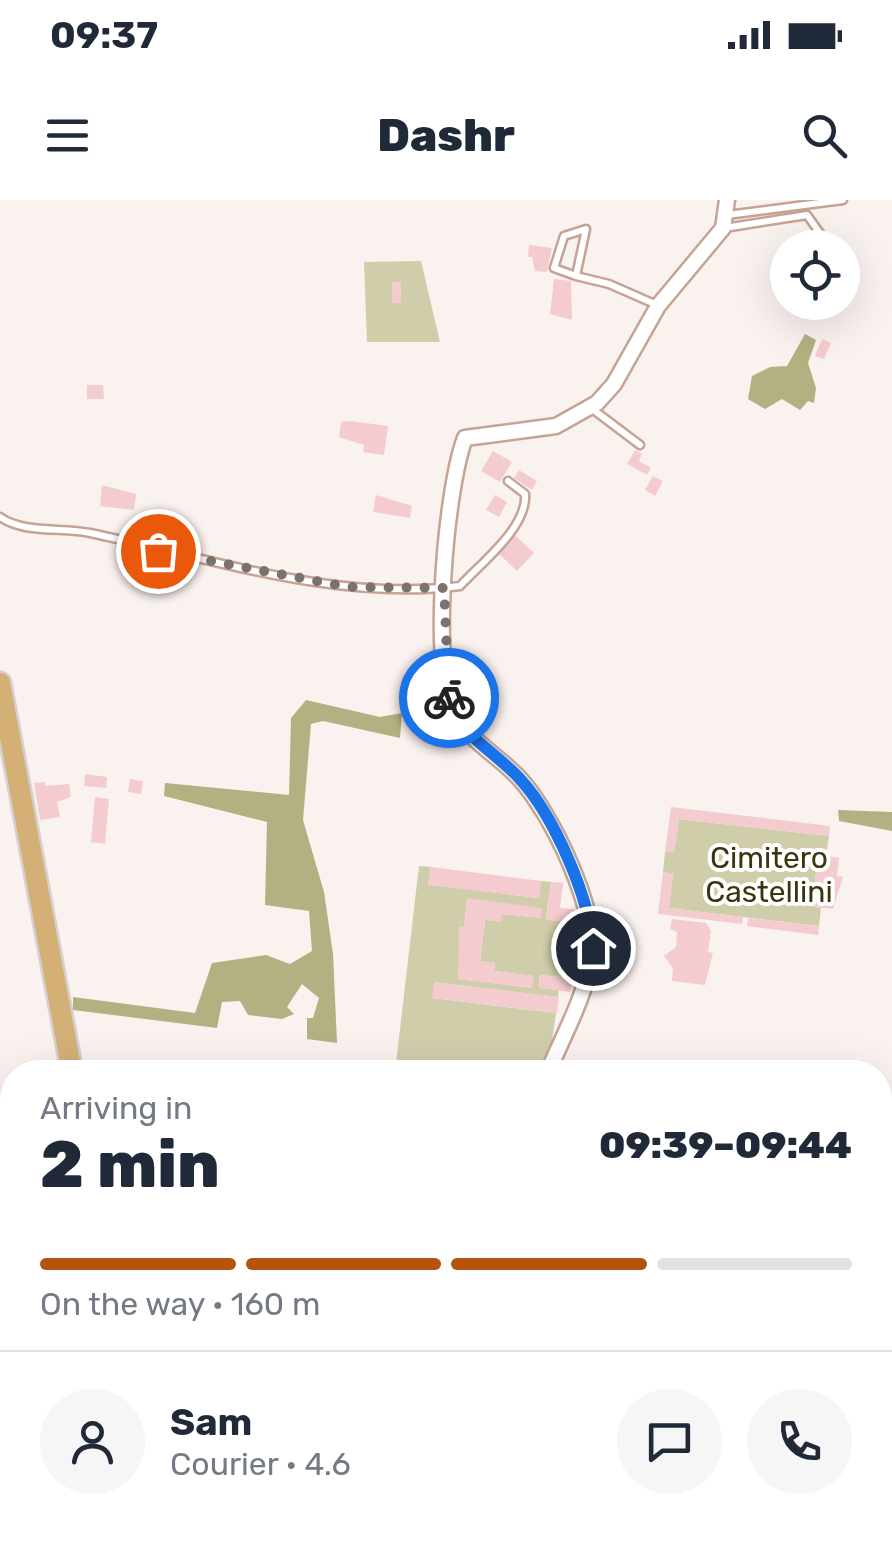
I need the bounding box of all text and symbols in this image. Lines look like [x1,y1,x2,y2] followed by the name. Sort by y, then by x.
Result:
[50,12,158,58] text: 09:37
[40,108,95,163] icon: menu
[797,108,852,163] icon: search
[377,109,515,162] text: Dashr
[770,230,860,320] map controls
[770,230,860,320] button: locate
[116,509,201,594] pin
[131,524,186,579] icon: bag
[399,648,499,748] courier
[422,671,477,726] icon: bike
[705,840,833,910] park label: Cimitero Castellini
[551,906,636,991] pin
[566,921,621,976] icon: home
[40,1089,192,1127] text: Arriving in
[599,1122,852,1168] text: 09:39–09:44
[40,1126,220,1203] text: 2 min
[40,1285,320,1323] text: On the way · 160 m
[40,1389,145,1494] button: person
[617,1389,722,1494] button: chat
[747,1389,852,1494] button: phone
[170,1399,252,1445] text: Sam
[170,1445,351,1483] text: Courier · 4.6

